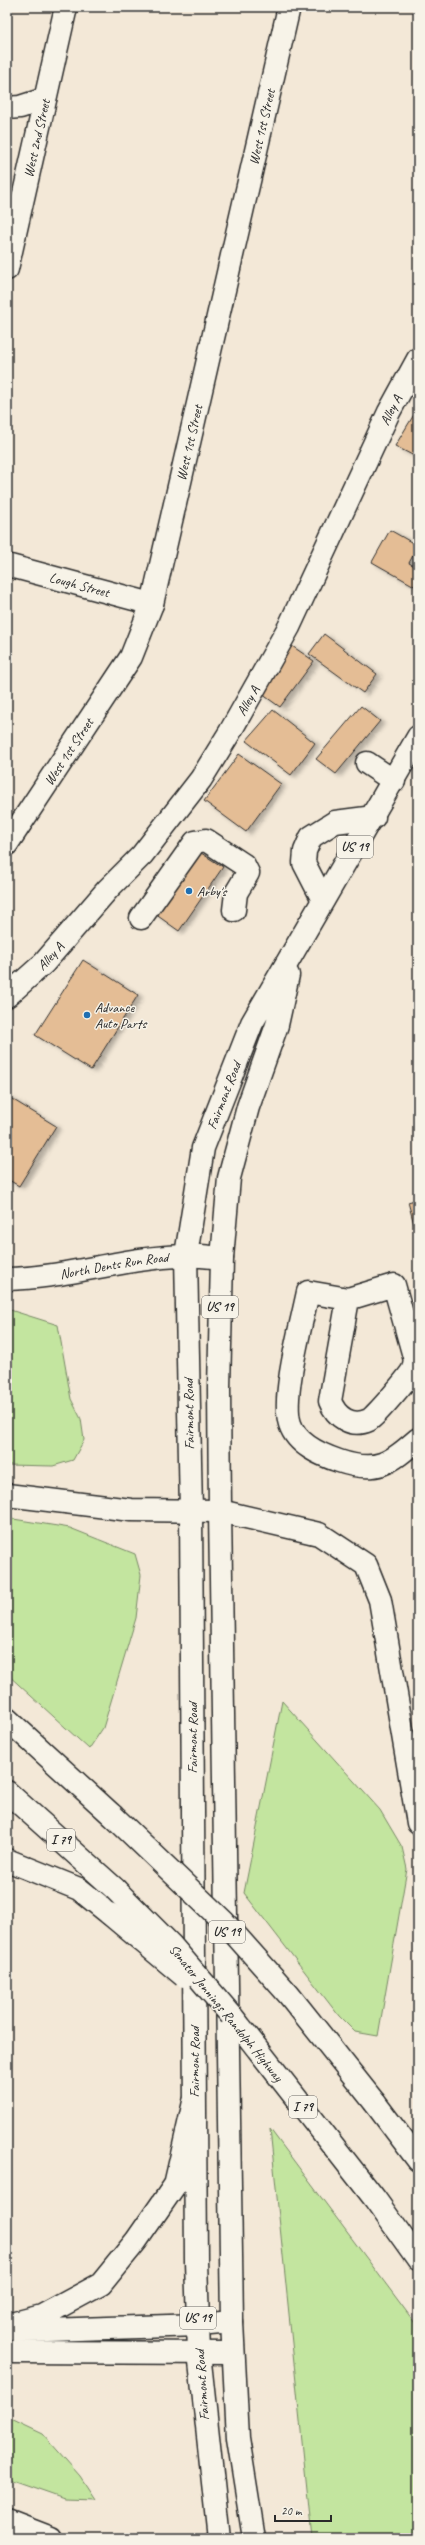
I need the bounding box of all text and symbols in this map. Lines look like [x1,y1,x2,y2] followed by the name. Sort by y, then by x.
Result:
[245,86,279,166] street label: West 1st Street
[19,96,54,179] street label: West 2nd Street
[376,391,406,428] street label: Alley A
[172,402,206,482] street label: West 1st Street
[48,568,112,601] street label: Lough Street
[233,682,263,718] street label: Alley A
[40,714,97,788] street label: West 1st Street
[337,836,373,858] road number: US 19
[197,883,227,900] place label: Arby's
[184,886,194,896] marker: Arby's
[34,938,68,974] street label: Alley A
[95,999,147,1032] place label: Advance Auto Parts
[82,1010,92,1020] marker: Advance Auto Parts
[203,1057,245,1132] street label: Fairmont Road
[59,1248,171,1282] street label: North Dents Run Road
[202,1296,238,1318] road number: US 19
[180,1376,198,1450] street label: Fairmont Road
[184,1700,201,1773] street label: Fairmont Road
[47,1829,75,1851] road number: I 79
[209,1921,245,1943] road number: US 19
[165,1941,287,2086] street label: Senator Jennings Randolph Highway
[186,2024,203,2097] street label: Fairmont Road
[289,2096,317,2118] road number: I 79
[180,2307,216,2329] road number: US 19
[191,2347,213,2421] street label: Fairmont Road
[275,2497,331,2523] scale bar
[281,2503,303,2519] text: 20 m

